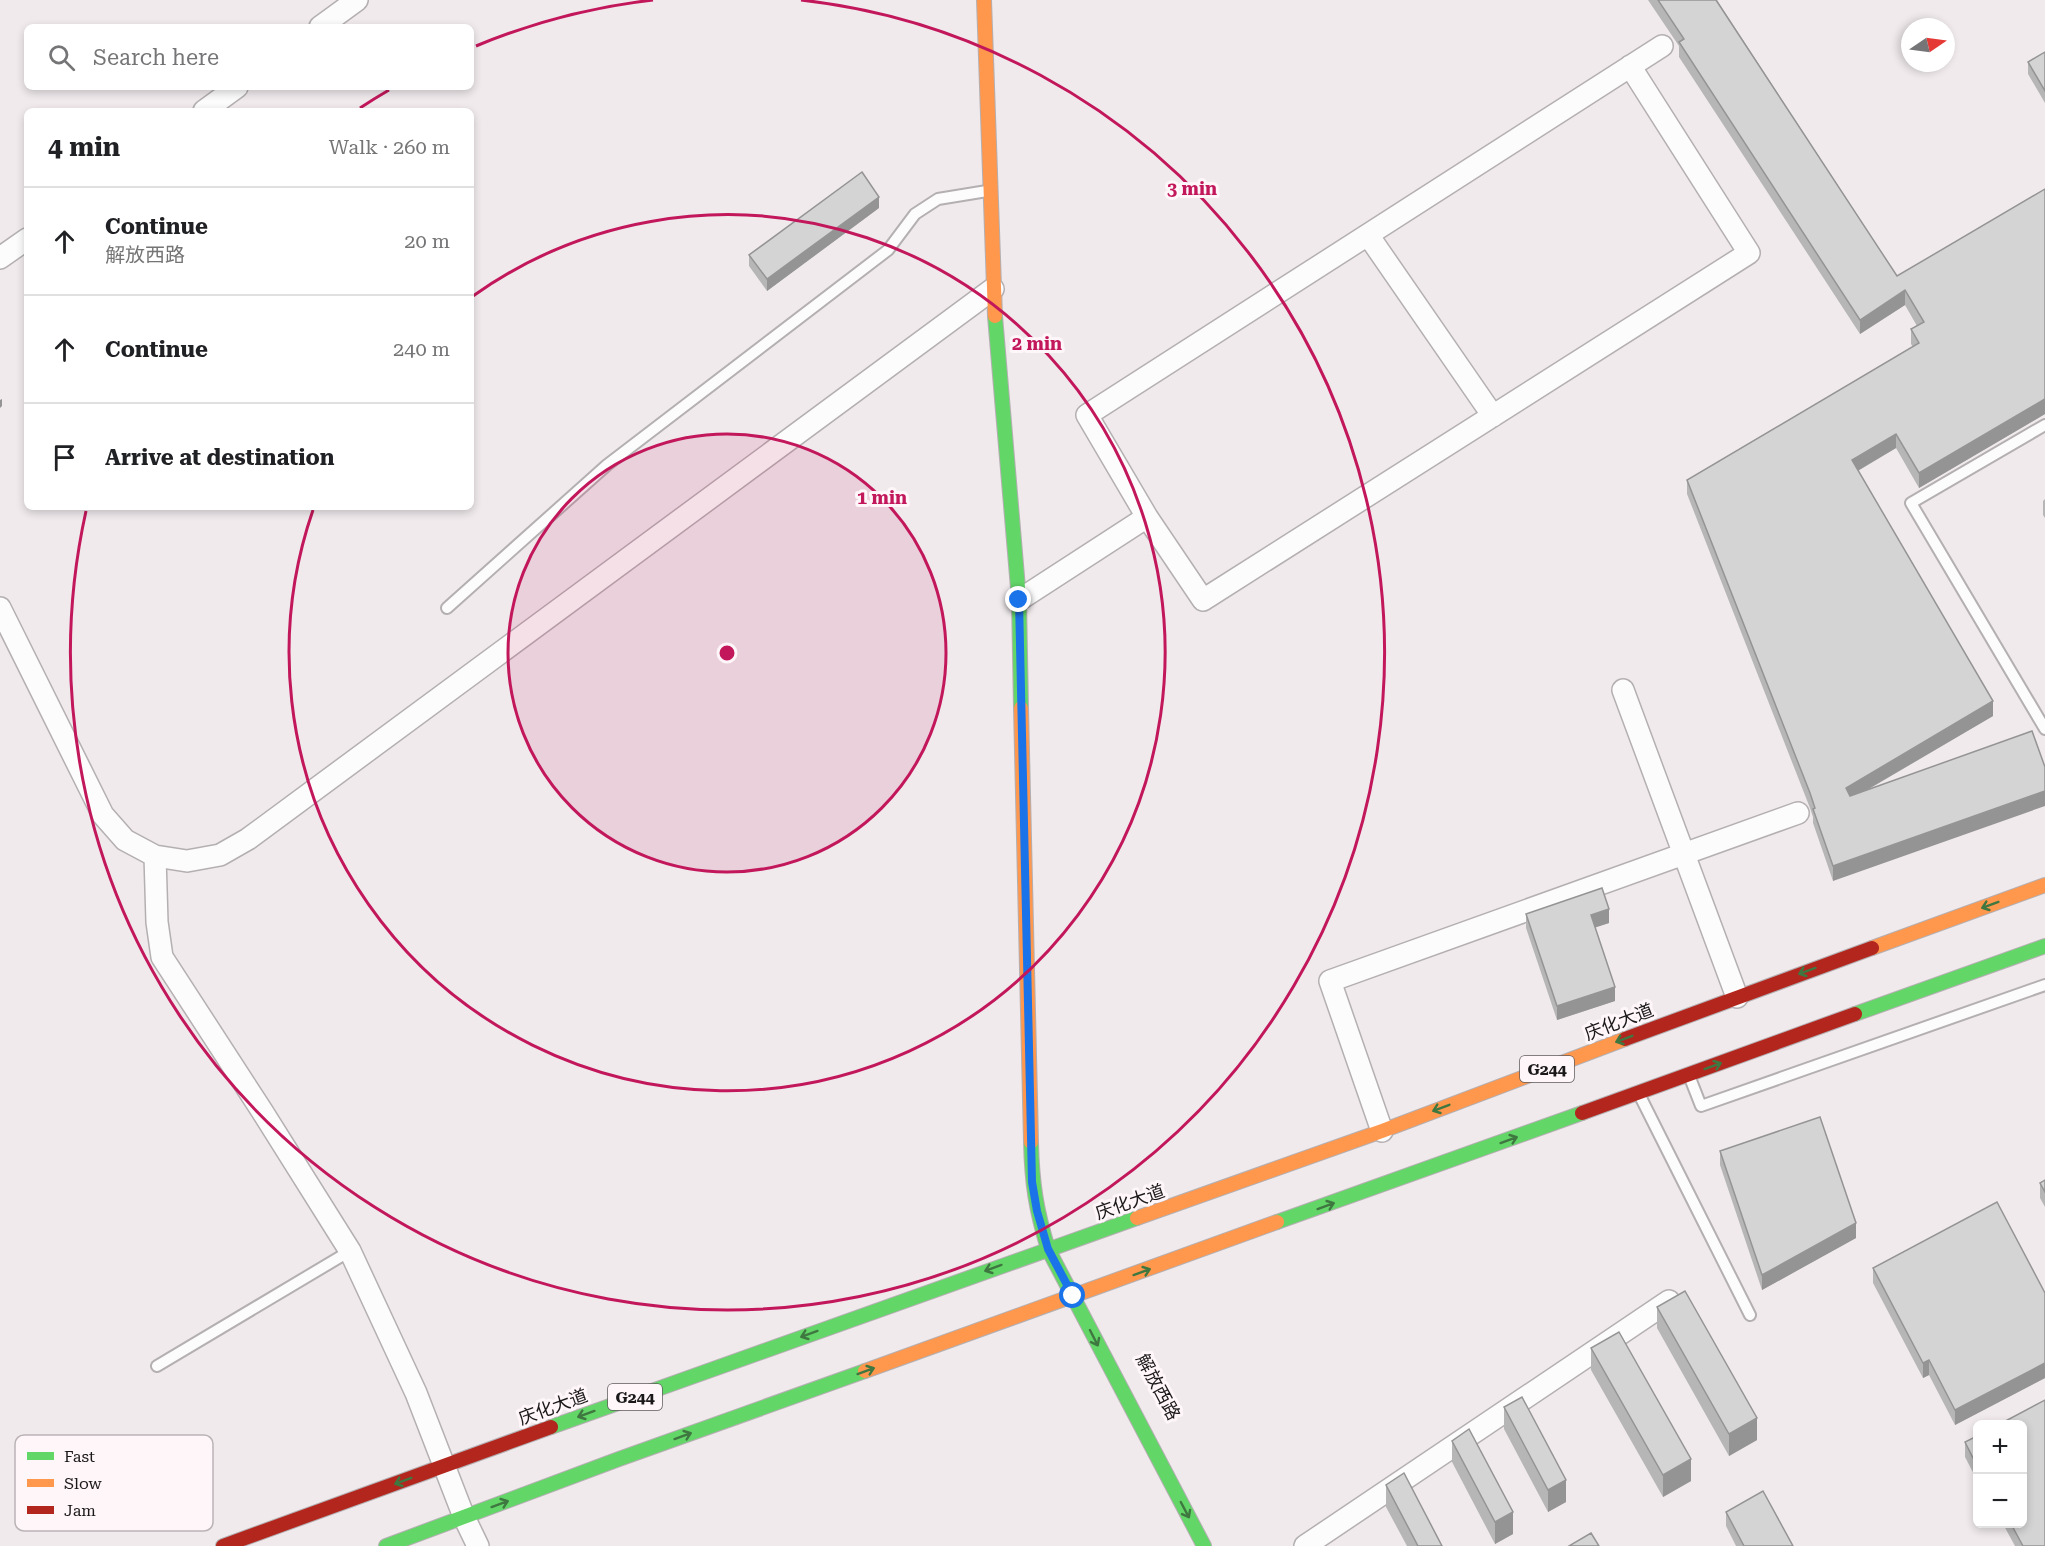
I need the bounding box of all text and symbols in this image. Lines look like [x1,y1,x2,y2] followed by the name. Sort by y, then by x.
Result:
[1901,18,1955,72] north arrow
[24,24,474,90] search box
[45,41,78,74] icon: search
[93,45,219,70] text: Search here
[48,132,120,162] text: 4 min
[329,135,450,159] text: Walk · 260 m
[1167,178,1217,199] text: 3 min
[105,214,208,239] text: Continue
[48,225,81,258] icon: ahead
[404,229,450,253] text: 20 m
[105,243,185,267] text: 解放西路
[48,333,81,366] icon: ahead
[1012,333,1062,354] text: 2 min
[105,337,208,362] text: Continue
[393,337,450,361] text: 240 m
[48,441,81,474] icon: arrive
[105,445,334,470] text: Arrive at destination
[857,487,907,508] text: 1 min
[1005,586,1031,612] route end
[717,643,737,663] centre of rings
[1981,901,2000,912] one-way arrow
[1798,967,1816,978] one-way arrow
[1581,999,1656,1044] street label: 庆化大道
[1615,1035,1634,1046] one-way arrow
[1520,1056,1574,1082] road number: G244
[1703,1060,1721,1071] one-way arrow
[1433,1104,1451,1115] one-way arrow
[1500,1133,1518,1144] one-way arrow
[1092,1180,1167,1223] street label: 庆化大道
[1316,1199,1335,1210] one-way arrow
[984,1264,1002,1275] one-way arrow
[1133,1265,1151,1276] one-way arrow
[1059,1282,1085,1308] route start
[800,1329,819,1340] one-way arrow
[1088,1329,1100,1346] one-way arrow
[1132,1350,1185,1423] street label: 解放西路
[856,1364,875,1375] one-way arrow
[515,1384,590,1429] street label: 庆化大道
[608,1384,662,1410] road number: G244
[577,1410,596,1421] one-way arrow
[1973,1420,2027,1528] map controls
[1973,1420,2027,1474] button: +
[673,1430,691,1441] one-way arrow
[15,1435,213,1531] legend
[64,1447,95,1466] text: Fast
[64,1474,102,1493] text: Slow
[1973,1474,2027,1528] button: −
[394,1477,413,1488] one-way arrow
[490,1498,508,1509] one-way arrow
[64,1501,96,1520] text: Jam
[1180,1501,1192,1519] one-way arrow

